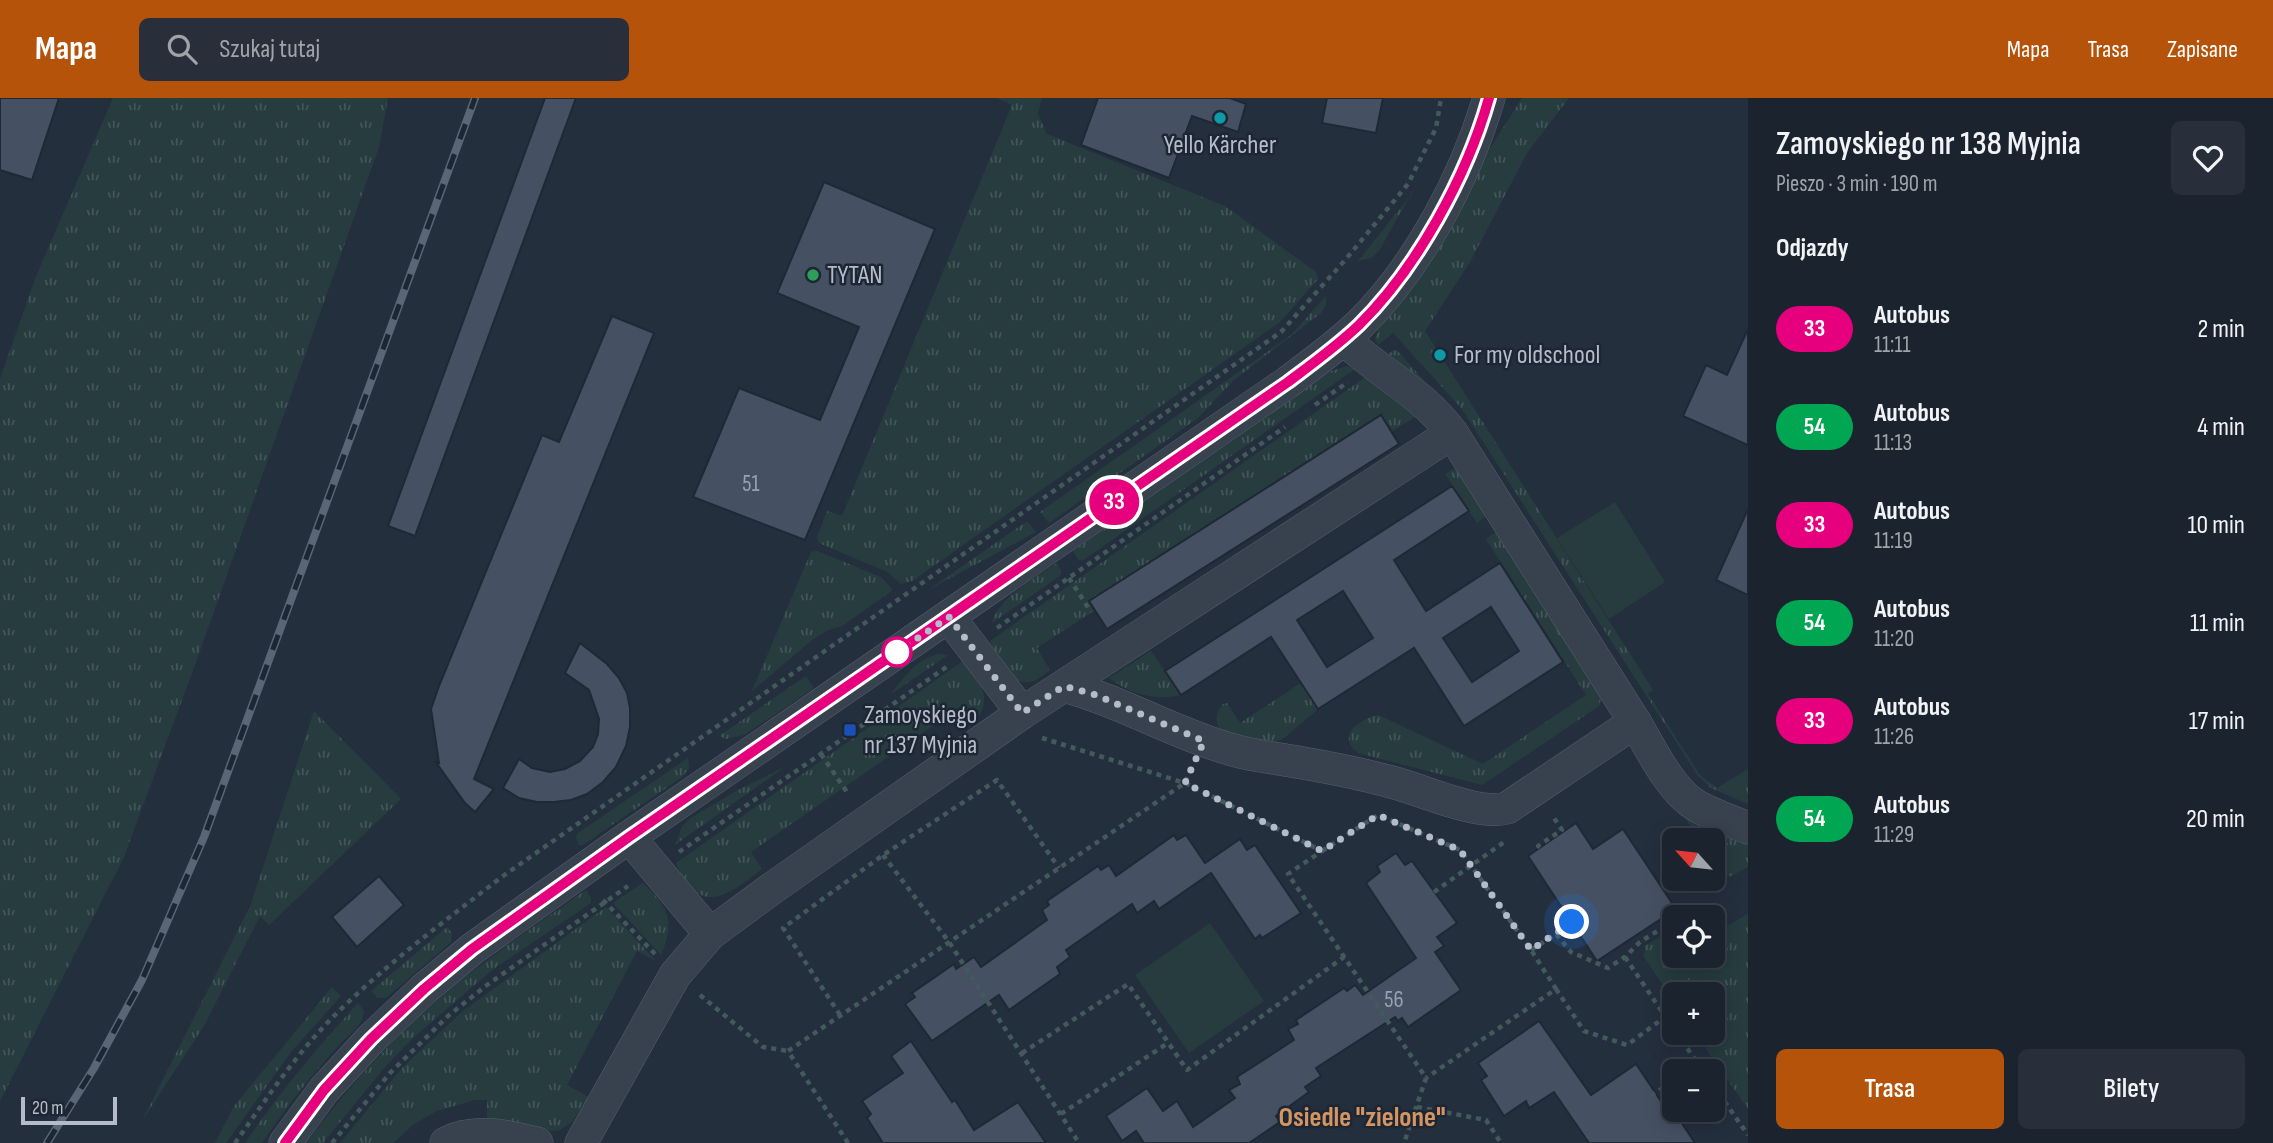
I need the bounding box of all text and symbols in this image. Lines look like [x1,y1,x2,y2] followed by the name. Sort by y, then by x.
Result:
[139,18,629,81] search box
[35,29,97,69] text: Mapa
[163,30,201,68] icon: search
[219,34,320,65] text: Szukaj tutaj
[2007,35,2050,64] text: Mapa
[2088,35,2129,64] text: Trasa
[2167,35,2238,64] text: Zapisane
[1212,110,1228,126] marker: Yello Kärcher
[2171,121,2245,195] button: heart
[1776,124,2081,164] text: Zamoyskiego nr 138 Myjnia
[1164,130,1277,161] place label: Yello Kärcher
[1776,170,1938,198] text: Pieszo · 3 min · 190 m
[1776,233,1848,264] text: Odjazdy
[827,260,882,291] place label: TYTAN
[805,267,821,283] marker: TYTAN
[1874,300,1950,331] text: Autobus
[1804,314,1825,343] text: 33
[2197,314,2245,345] text: 2 min
[1874,331,1911,359] text: 11:11
[1454,340,1600,371] place label: For my oldschool
[1432,347,1448,363] marker: For my oldschool
[1874,398,1950,429] text: Autobus
[1804,412,1825,441] text: 54
[2197,412,2245,443] text: 4 min
[1874,429,1912,457] text: 11:13
[742,470,760,498] house number: 51
[1082,479,1146,525] line badge: 33
[1103,487,1125,516] text: 33
[1874,496,1950,527] text: Autobus
[1804,510,1825,539] text: 33
[2188,510,2245,541] text: 10 min
[1874,527,1913,555] text: 11:19
[1874,594,1950,625] text: Autobus
[1804,608,1825,637] text: 54
[2190,608,2245,639] text: 11 min
[1874,625,1914,653] text: 11:20
[882,637,912,667] unlabelled marker
[1874,692,1950,723] text: Autobus
[864,700,977,761] place label: Zamoyskiego nr 137 Myjnia
[1804,706,1825,735] text: 33
[2189,706,2245,737] text: 17 min
[842,722,858,738] marker: Zamoyskiego nr 137 Myjnia
[1874,723,1914,751] text: 11:26
[1874,790,1950,821] text: Autobus
[1804,804,1825,833] text: 54
[2186,804,2245,835] text: 20 min
[1874,821,1914,849] text: 11:29
[1662,828,1726,891] north arrow
[1662,828,1725,1122] map controls
[1554,904,1589,939] your location
[1662,905,1725,968] button: locate
[1662,982,1725,1045] button: +
[1384,986,1404,1014] house number: 56
[1776,1049,2004,1129] button: Trasa
[2018,1049,2245,1129] button: Bilety
[1662,1059,1725,1122] button: −
[21,1094,117,1126] scale bar
[32,1097,64,1120] text: 20 m
[1278,1101,1446,1134] district label: Osiedle "zielone"

